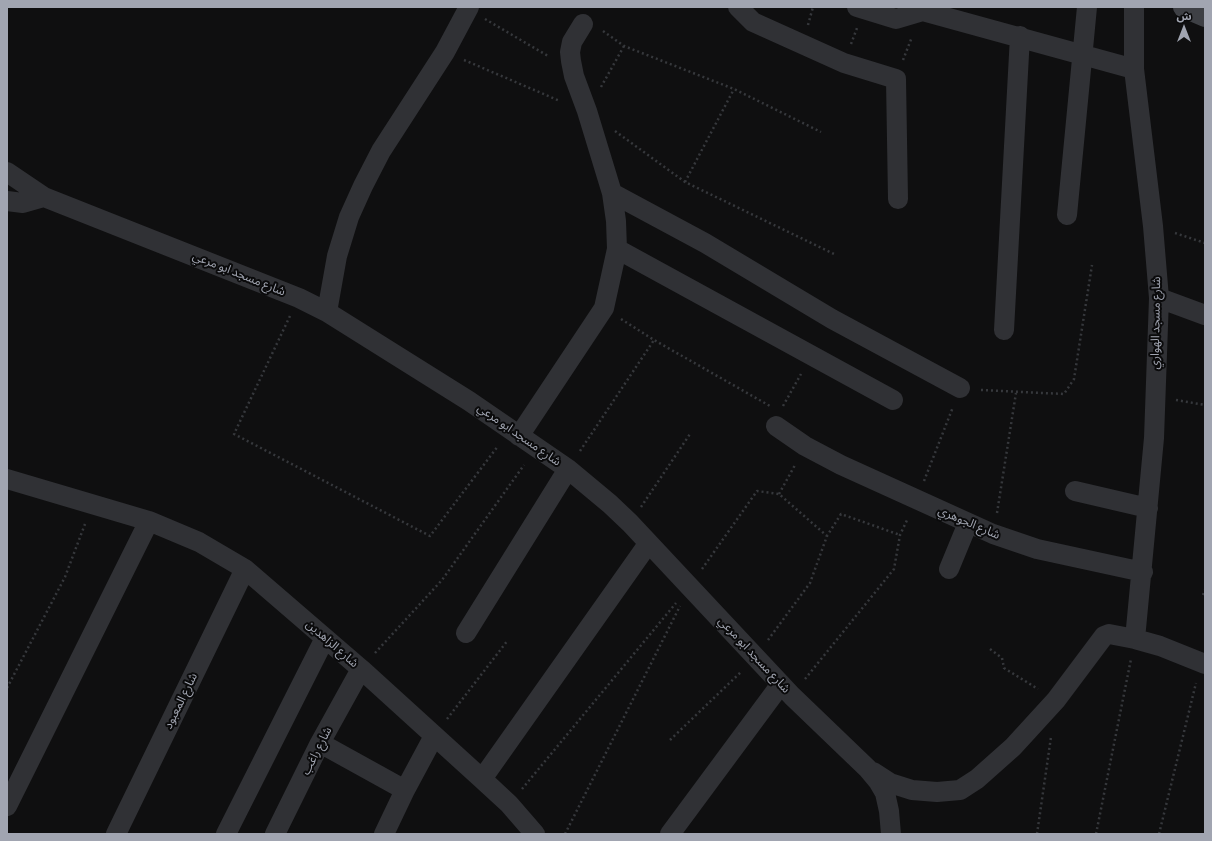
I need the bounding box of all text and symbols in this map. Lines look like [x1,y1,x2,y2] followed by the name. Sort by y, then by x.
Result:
[1164,8,1204,48] north arrow
[1176,9,1192,23] text: ش
[190,249,288,299] street label: شارع مسجد ابو مرعي
[1148,276,1164,370] street label: شارع مسجد الهواري
[474,401,564,469] street label: شارع مسجد ابو مرعي
[936,503,1002,543] street label: شارع الجوهري
[715,614,793,696] street label: شارع مسجد ابو مرعي
[303,617,361,671] street label: شارع الزاهدين
[161,671,201,731] street label: شارع المعبود
[299,725,335,777] street label: شارع راغب

